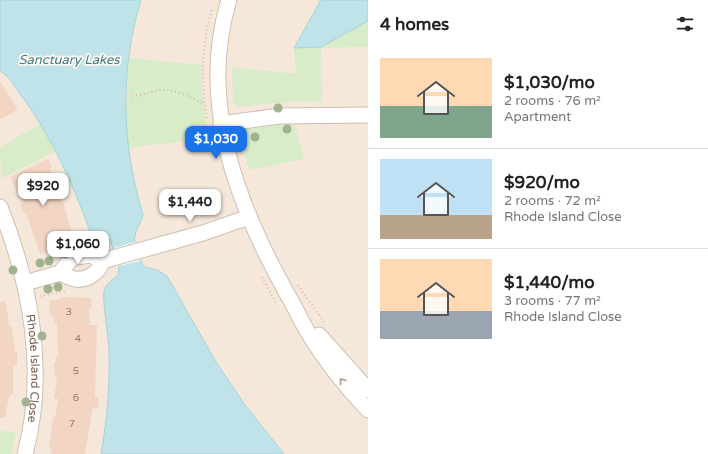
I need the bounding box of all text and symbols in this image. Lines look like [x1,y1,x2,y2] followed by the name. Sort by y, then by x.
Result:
[674,13,696,35] icon: filters
[380,14,449,35] text: 4 homes
[18,52,120,68] water label: Sanctuary Lakes
[504,72,595,93] text: $1,030/mo
[412,74,460,122] icon: home
[504,93,601,109] text: 2 rooms · 76 m²
[504,109,571,125] text: Apartment
[183,126,249,160] pin: $1,030
[194,131,238,147] text: $1,030
[504,172,580,193] text: $920/mo
[19,173,67,207] pin: $920
[412,175,460,223] icon: home
[27,178,59,194] text: $920
[157,189,223,223] pin: $1,440
[504,193,601,209] text: 2 rooms · 72 m²
[168,194,212,210] text: $1,440
[504,209,622,225] text: Rhode Island Close
[45,231,111,265] pin: $1,060
[56,236,100,252] text: $1,060
[504,272,594,293] text: $1,440/mo
[412,275,460,323] icon: home
[504,293,601,309] text: 3 rooms · 77 m²
[66,306,72,318] house number: 3
[504,309,622,325] text: Rhode Island Close
[23,313,42,424] street label: Rhode Island Close
[75,333,81,345] house number: 4
[73,365,79,377] house number: 5
[340,379,347,386] one-way arrow
[73,392,79,404] house number: 6
[69,418,75,430] house number: 7

